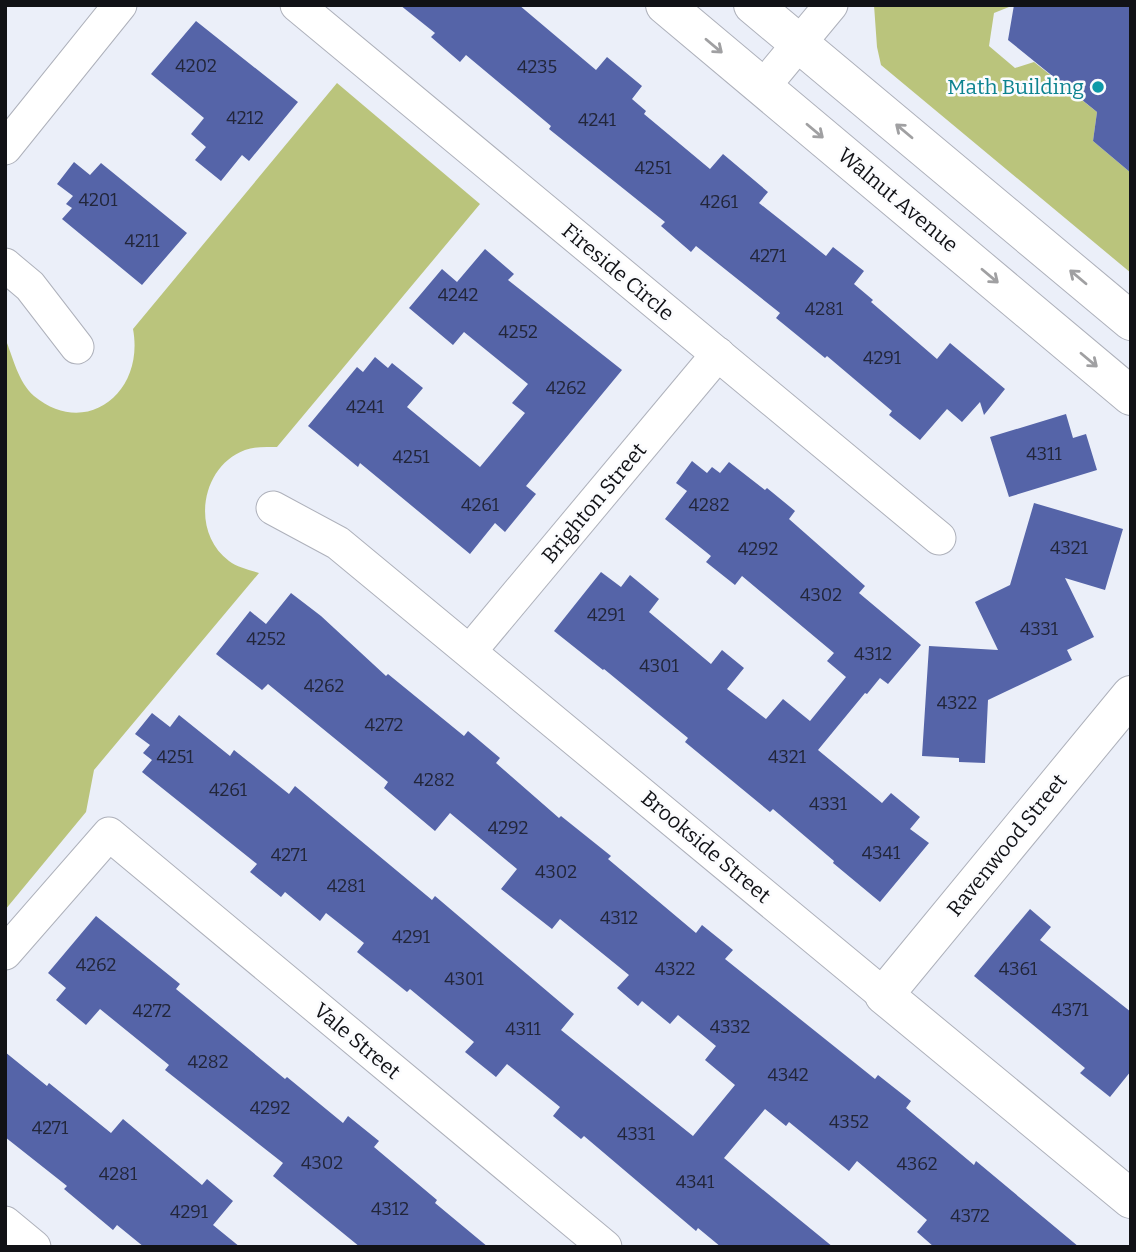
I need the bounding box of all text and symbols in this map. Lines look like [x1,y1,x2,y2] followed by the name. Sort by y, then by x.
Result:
[704,38,722,54] one-way arrow
[175,55,217,77] house number: 4202
[517,56,557,78] house number: 4235
[947,74,1084,100] place label: Math Building
[1090,79,1106,95] marker: Math Building
[226,107,264,129] house number: 4212
[578,109,617,131] house number: 4241
[806,123,824,138] one-way arrow
[895,123,913,139] one-way arrow
[832,142,964,258] street label: Walnut Avenue
[634,157,672,179] house number: 4251
[78,189,118,211] house number: 4201
[700,191,739,213] house number: 4261
[557,218,679,326] street label: Fireside Circle
[125,230,160,252] house number: 4211
[750,245,787,267] house number: 4271
[980,269,998,284] one-way arrow
[1070,269,1088,285] one-way arrow
[438,284,478,306] house number: 4242
[805,298,844,320] house number: 4281
[498,321,538,343] house number: 4252
[863,347,902,369] house number: 4291
[1080,352,1098,368] one-way arrow
[546,377,586,399] house number: 4262
[346,396,385,418] house number: 4241
[536,437,652,568] street label: Brighton Street
[1026,443,1062,465] house number: 4311
[392,446,430,468] house number: 4251
[461,494,500,516] house number: 4261
[689,494,729,516] house number: 4282
[1050,537,1089,559] house number: 4321
[738,538,778,560] house number: 4292
[800,584,842,606] house number: 4302
[587,604,626,626] house number: 4291
[1020,618,1059,640] house number: 4331
[246,628,286,650] house number: 4252
[854,643,892,665] house number: 4312
[639,655,679,677] house number: 4301
[304,675,344,697] house number: 4262
[937,692,977,714] house number: 4322
[365,714,403,736] house number: 4272
[156,746,194,768] house number: 4251
[768,746,807,768] house number: 4321
[942,768,1073,922] street label: Ravenwood Street
[414,769,454,791] house number: 4282
[209,779,248,801] house number: 4261
[636,785,776,909] street label: Brookside Street
[809,793,848,815] house number: 4331
[488,817,528,839] house number: 4292
[862,842,901,864] house number: 4341
[271,844,308,866] house number: 4271
[535,861,577,883] house number: 4302
[327,875,366,897] house number: 4281
[600,907,638,929] house number: 4312
[392,926,431,948] house number: 4291
[76,954,116,976] house number: 4262
[655,958,695,980] house number: 4322
[999,958,1038,980] house number: 4361
[444,968,484,990] house number: 4301
[308,997,406,1085] street label: Vale Street
[1051,999,1089,1021] house number: 4371
[133,1000,171,1022] house number: 4272
[710,1016,750,1038] house number: 4332
[505,1018,541,1040] house number: 4311
[188,1051,228,1073] house number: 4282
[767,1064,809,1086] house number: 4342
[250,1097,290,1119] house number: 4292
[829,1111,869,1133] house number: 4352
[32,1117,69,1139] house number: 4271
[617,1123,656,1145] house number: 4331
[301,1152,343,1174] house number: 4302
[897,1153,937,1175] house number: 4362
[99,1163,138,1185] house number: 4281
[676,1171,715,1193] house number: 4341
[371,1198,409,1220] house number: 4312
[170,1201,209,1223] house number: 4291
[950,1205,990,1227] house number: 4372

